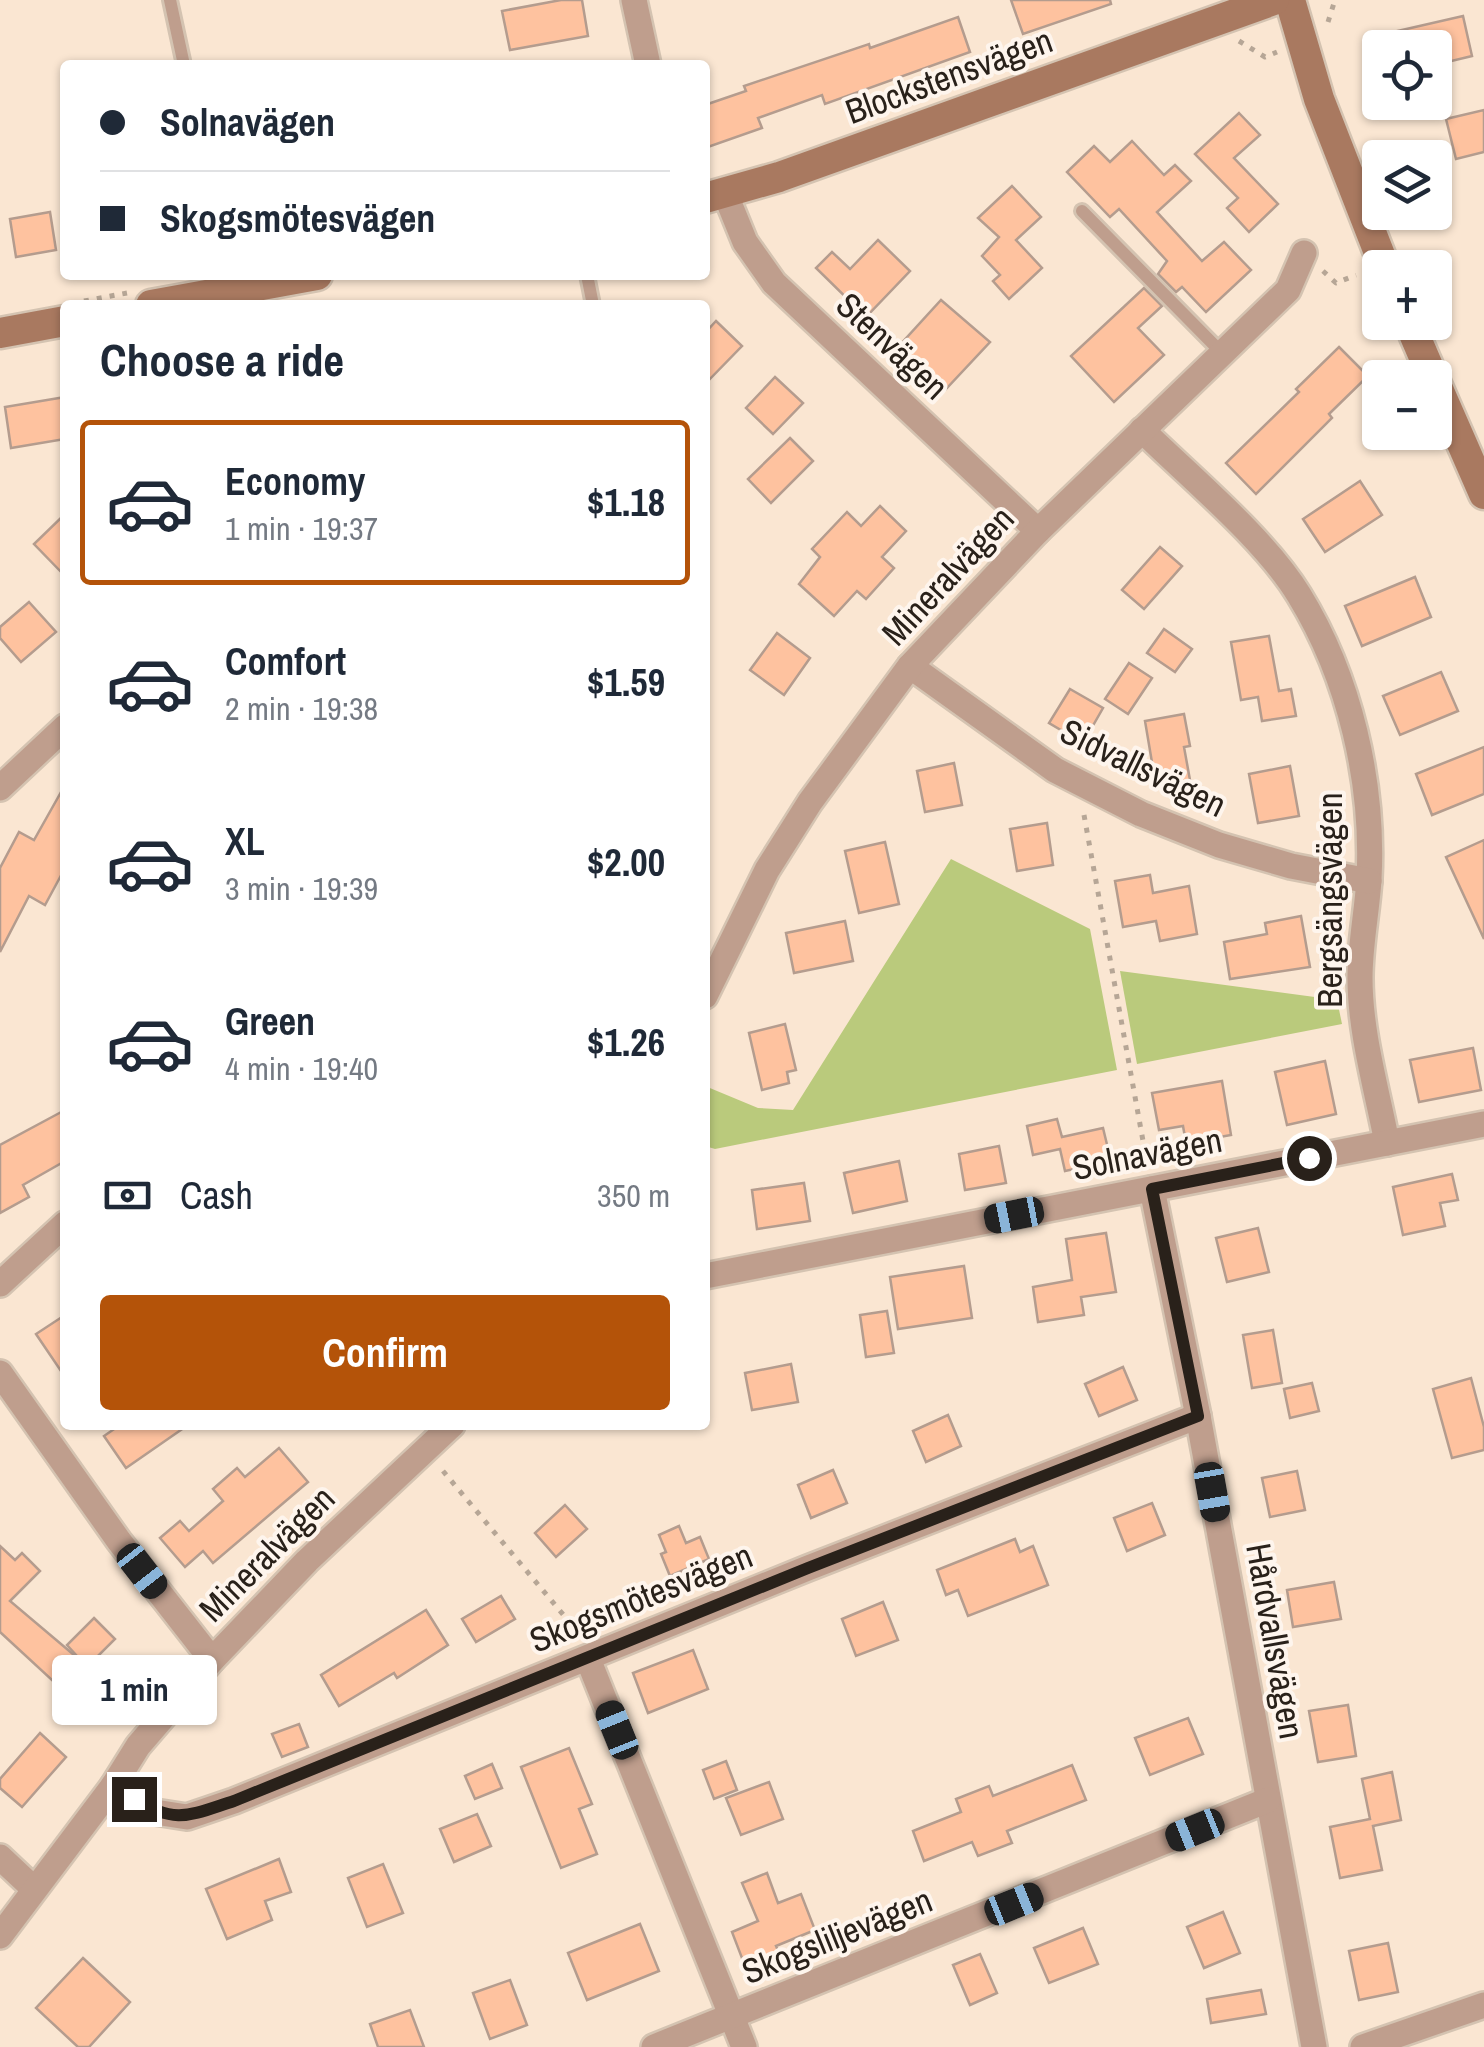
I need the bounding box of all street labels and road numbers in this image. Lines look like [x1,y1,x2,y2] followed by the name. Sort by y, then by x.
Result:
[839,16,1059,135] street label: Blockstensvägen
[826,282,959,410] street label: Stenvägen
[871,496,1024,655] street label: Mineralvägen
[1053,707,1234,828] street label: Sidvallsvägen
[1306,792,1353,1008] street label: Bergsängsvägen
[1068,1116,1226,1191] street label: Solnavägen
[189,1476,345,1632] street label: Mineralvägen
[523,1532,759,1664] street label: Skogsmötesvägen
[1235,1539,1316,1742] street label: Hårdvallsvägen
[735,1876,939,1995] street label: Skogsliljevägen

